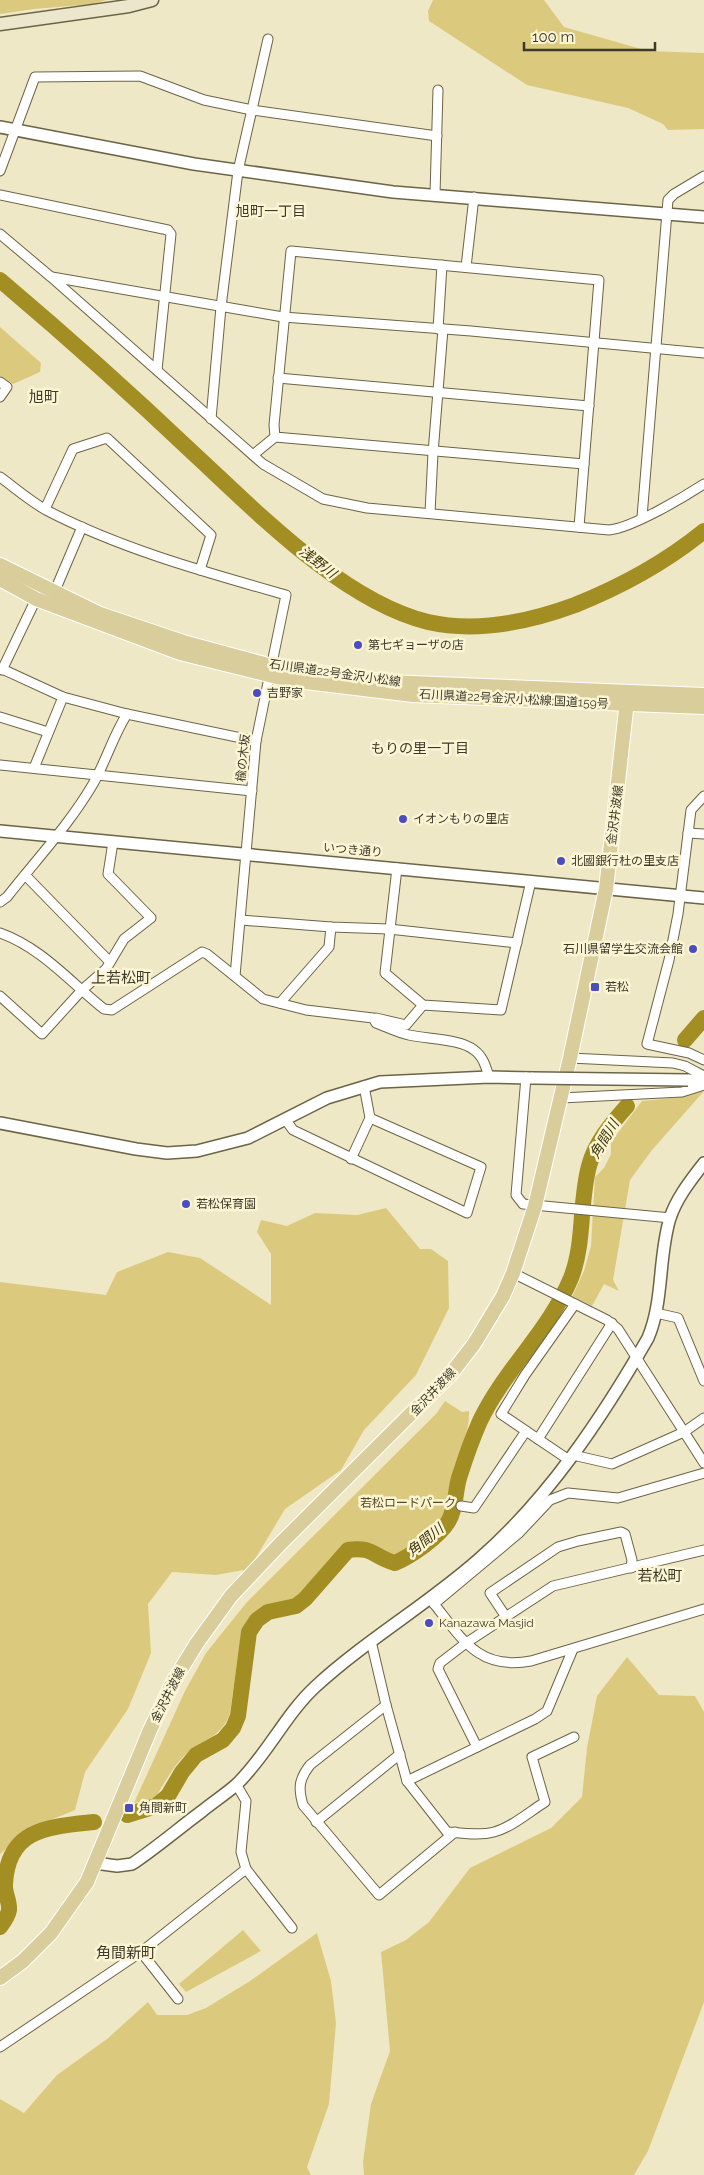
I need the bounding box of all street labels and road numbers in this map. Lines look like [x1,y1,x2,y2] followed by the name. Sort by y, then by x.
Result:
[268,657,402,689] street label: 石川県道22号金沢小松線
[419,687,609,711] street label: 石川県道22号金沢小松線;国道159号
[234,733,252,783] street label: 楡の木坂
[604,784,626,846] street label: 金沢井波線
[322,840,384,860] street label: いつき通り
[407,1365,459,1419] street label: 金沢井波線
[148,1665,188,1725] street label: 金沢井波線

